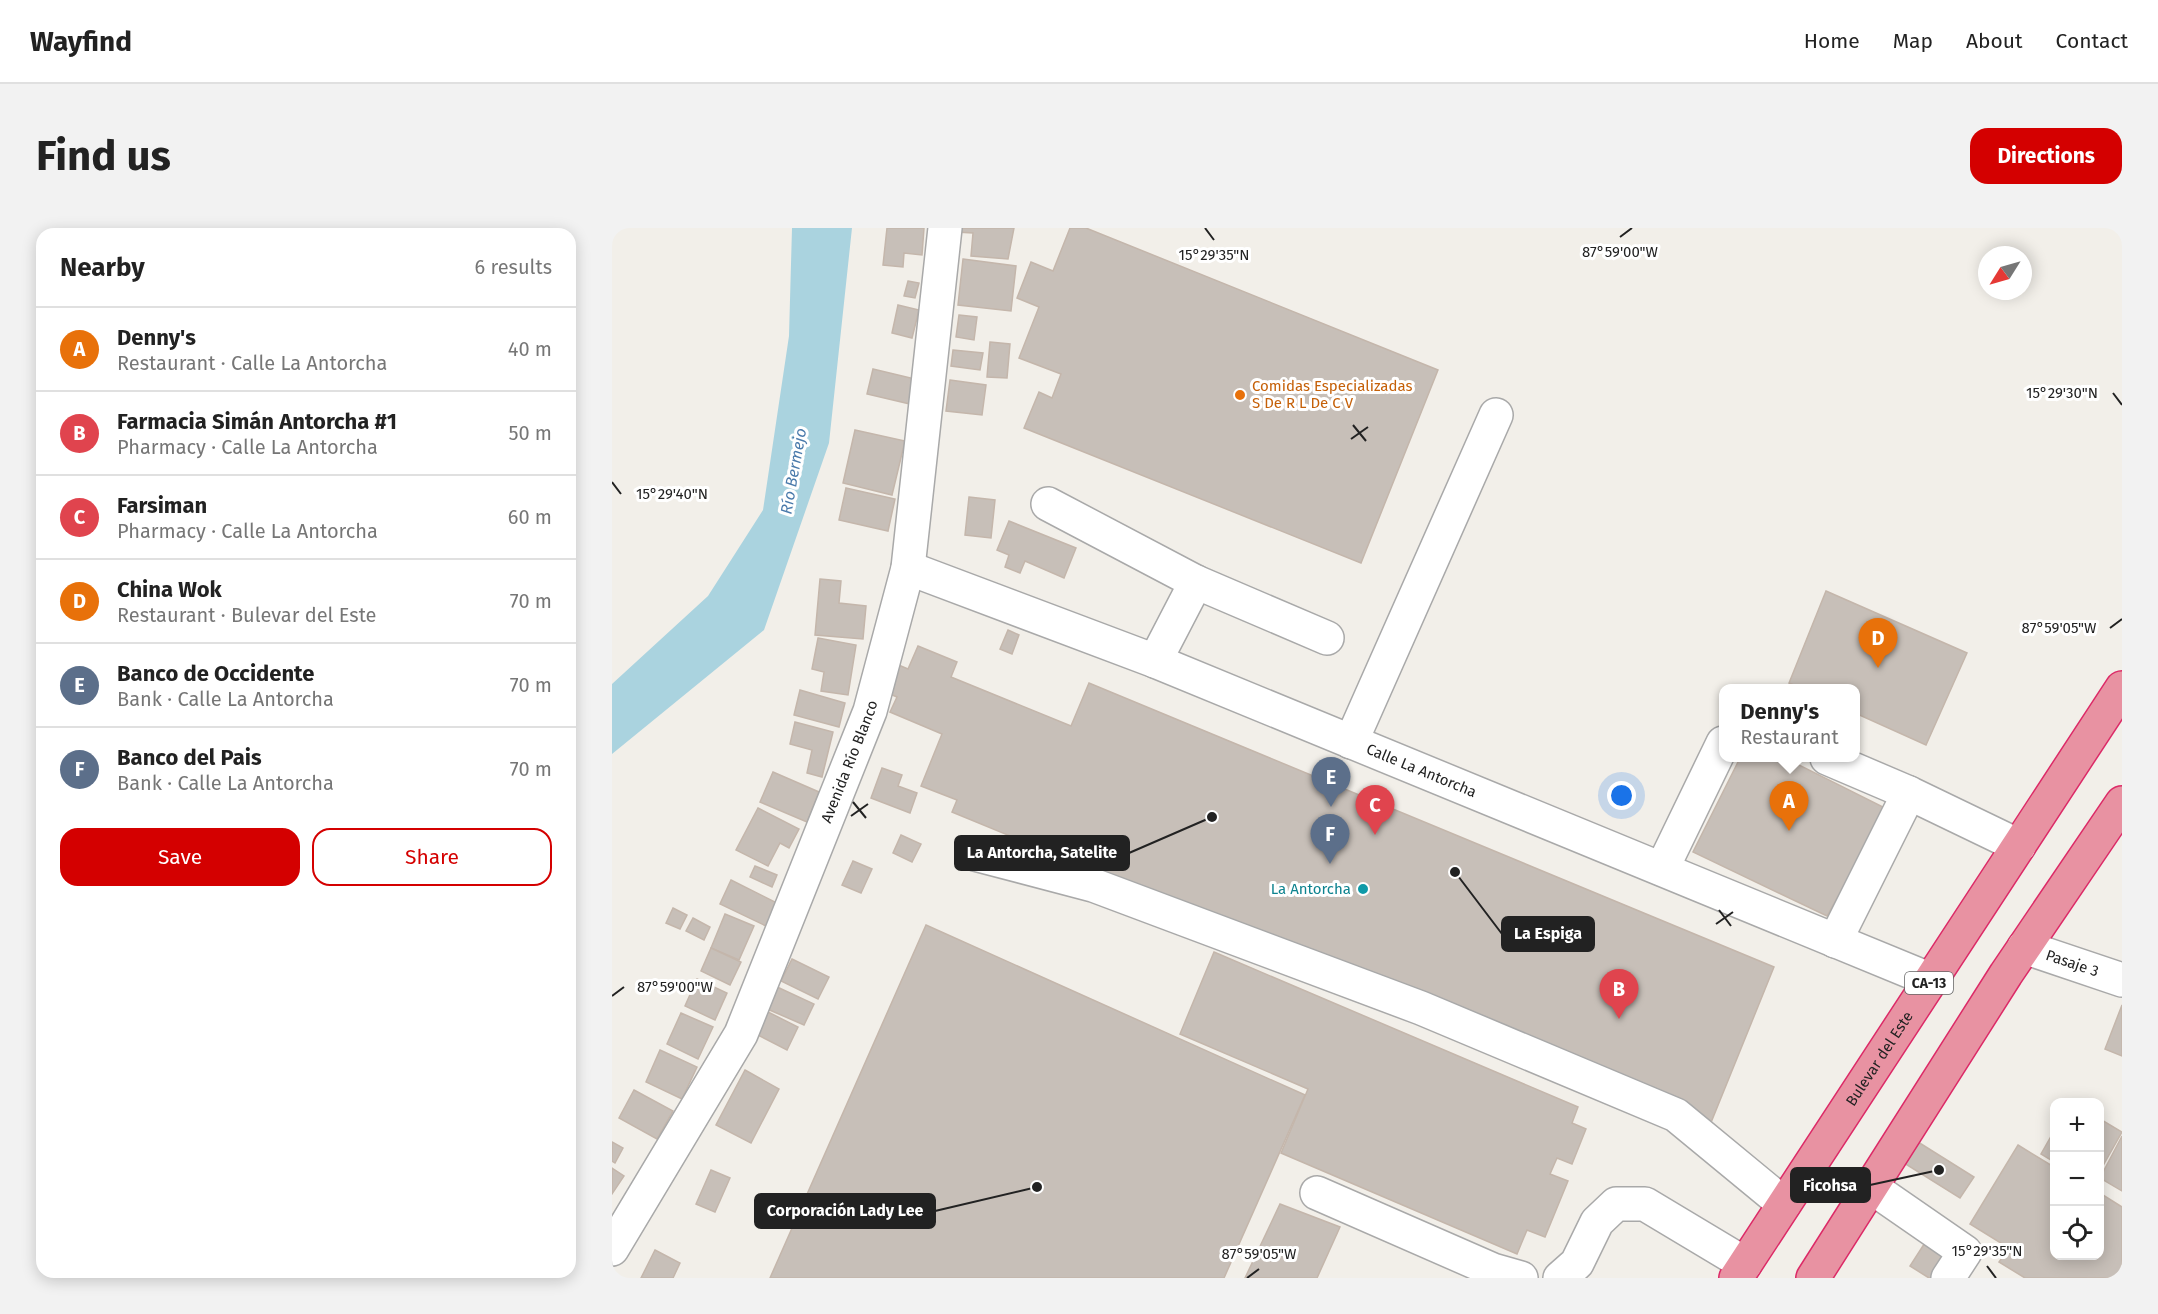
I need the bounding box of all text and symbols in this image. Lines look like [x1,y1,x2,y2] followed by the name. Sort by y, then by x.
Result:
[30,25,132,58] text: Wayfind
[1804,28,1860,54] text: Home
[1893,28,1933,54] text: Map
[1966,28,2023,54] text: About
[2056,28,2128,54] text: Contact
[1970,128,2122,184] button: Directions
[36,131,171,181] text: Find us
[1582,243,1659,261] text: 87°59'00"W
[1179,246,1249,264] text: 15°29'35"N
[1978,246,2032,300] north arrow
[60,252,145,283] text: Nearby
[475,255,552,279] text: 6 results
[117,324,196,351] text: Denny's
[74,337,85,361] text: A
[508,337,552,361] text: 40 m
[117,351,387,375] text: Restaurant · Calle La Antorcha
[1252,377,1412,412] place label: Comidas Especializadas S De R L De C V
[2026,384,2098,402] text: 15°29'30"N
[1233,388,1247,402] marker: Comidas Especializadas S De R L De C V
[117,408,397,435] text: Farmacia Simán Antorcha #1
[73,421,86,445] text: B
[508,421,552,445] text: 50 m
[777,427,810,516] water label: Río Bermejo
[117,435,378,459] text: Pharmacy · Calle La Antorcha
[636,485,708,503] text: 15°29'40"N
[117,492,207,519] text: Farsiman
[74,505,85,529] text: C
[508,505,552,529] text: 60 m
[117,519,378,543] text: Pharmacy · Calle La Antorcha
[117,576,222,603] text: China Wok
[73,589,86,613] text: D
[510,589,552,613] text: 70 m
[117,603,376,627] text: Restaurant · Bulevar del Este
[1858,618,1898,668] pin: D
[2022,619,2097,637] text: 87°59'05"W
[117,660,314,687] text: Banco de Occidente
[74,673,85,697] text: E
[510,673,552,697] text: 70 m
[1719,684,1860,762] popup
[117,687,334,711] text: Bank · Calle La Antorcha
[817,698,881,826] street label: Avenida Río Blanco
[1740,698,1819,725] text: Denny's
[1740,725,1839,749] text: Restaurant
[1364,740,1479,801] street label: Calle La Antorcha
[117,744,262,771] text: Banco del Pais
[75,757,84,781] text: F
[510,757,552,781] text: 70 m
[1312,758,1350,807] pin: E
[117,771,334,795] text: Bank · Calle La Antorcha
[1607,781,1636,810] your location
[1770,782,1808,831] pin: A
[1356,786,1395,835] pin: C
[1310,814,1350,864] pin: F
[60,828,300,886] button: Save
[312,828,552,886] button: Share
[955,836,1129,870] callout: La Antorcha, Satelite
[967,843,1117,862] text: La Antorcha, Satelite
[1271,880,1351,898] place label: La Antorcha
[1356,882,1370,896] marker: La Antorcha
[1502,917,1594,951] callout: La Espiga
[1514,924,1582,943] text: La Espiga
[2044,946,2101,981] street label: Pasaje 3
[1600,970,1638,1019] pin: B
[1905,972,1953,994] road number: CA-13
[637,978,714,996] text: 87°59'00"W
[1842,1008,1917,1109] street label: Bulevar del Este
[2050,1098,2104,1260] map controls
[2050,1098,2104,1152] button: +
[2050,1152,2104,1206] button: −
[1791,1168,1870,1202] callout: Ficohsa
[1803,1176,1857,1195] text: Ficohsa
[755,1194,935,1228] callout: Corporación Lady Lee
[767,1201,923,1220] text: Corporación Lady Lee
[2050,1206,2104,1260] button: locate
[1952,1242,2022,1260] text: 15°29'35"N
[1222,1245,1297,1263] text: 87°59'05"W

